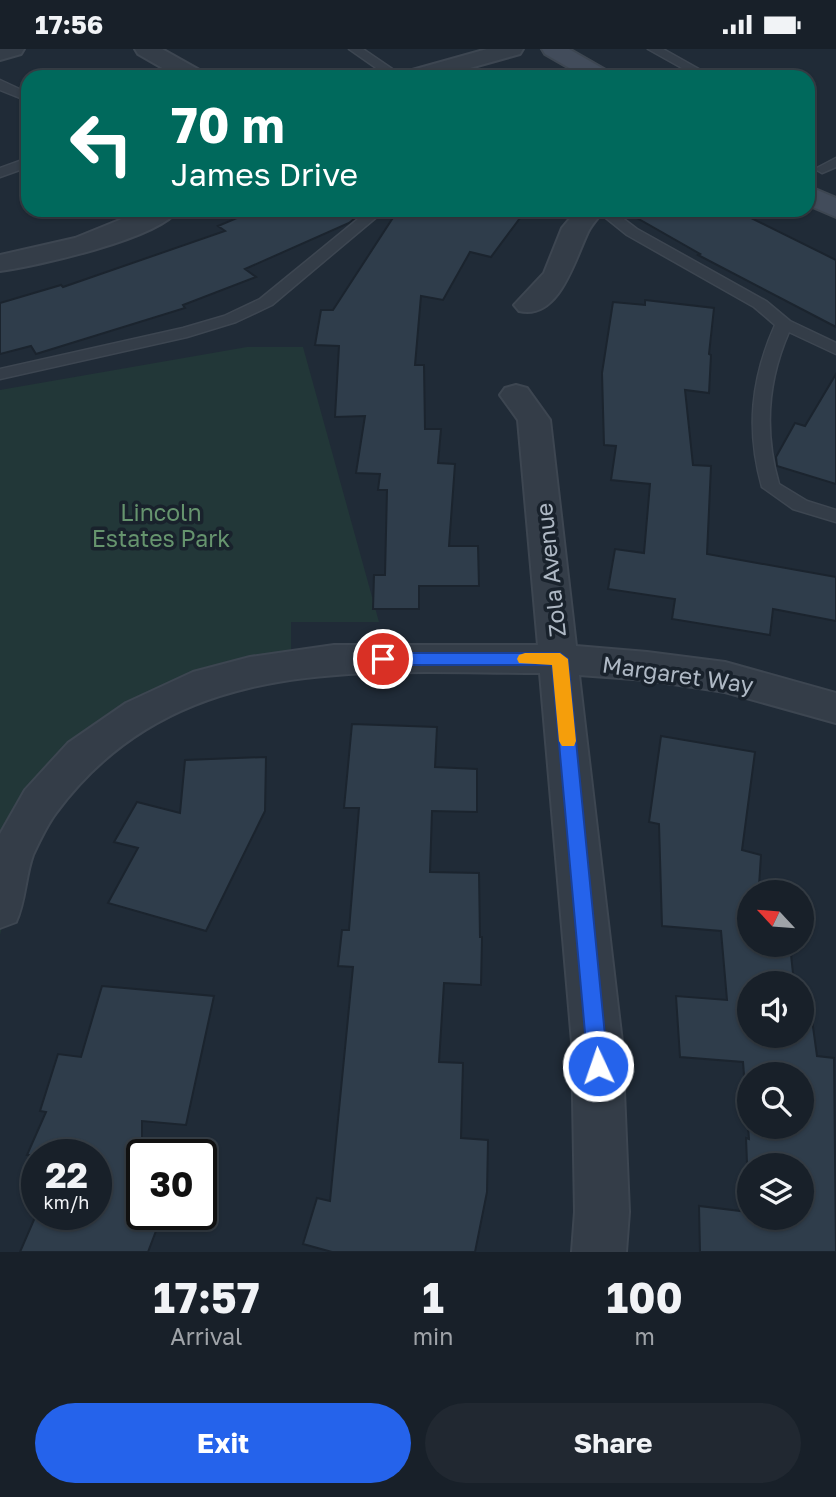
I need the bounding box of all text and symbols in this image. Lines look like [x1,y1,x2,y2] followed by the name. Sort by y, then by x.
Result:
[35,9,103,40] text: 17:56
[171,95,285,154] text: 70 m
[56,98,147,189] icon: left
[171,155,358,193] text: James Drive
[92,498,230,552] park label: Lincoln Estates Park
[529,502,571,638] street label: Zola Avenue
[353,629,413,689] pin
[364,640,402,678] icon: arrive
[601,650,755,698] street label: Margaret Way
[737,880,814,957] north arrow
[737,880,814,1230] map controls
[737,971,814,1048] button: sound
[561,1029,635,1103] position arrow
[737,1062,814,1139] button: search
[126,1139,217,1230] speed limit sign: 30
[737,1153,814,1230] button: layers
[45,1154,88,1196] text: 22
[44,1191,89,1213] text: km/h
[153,1272,260,1322] text: 17:57
[422,1272,444,1322] text: 1
[607,1272,683,1322] text: 100
[170,1322,242,1350] text: Arrival
[413,1322,453,1350] text: min
[635,1322,655,1350] text: m
[35,1403,411,1483] button: Exit
[425,1403,801,1483] button: Share

